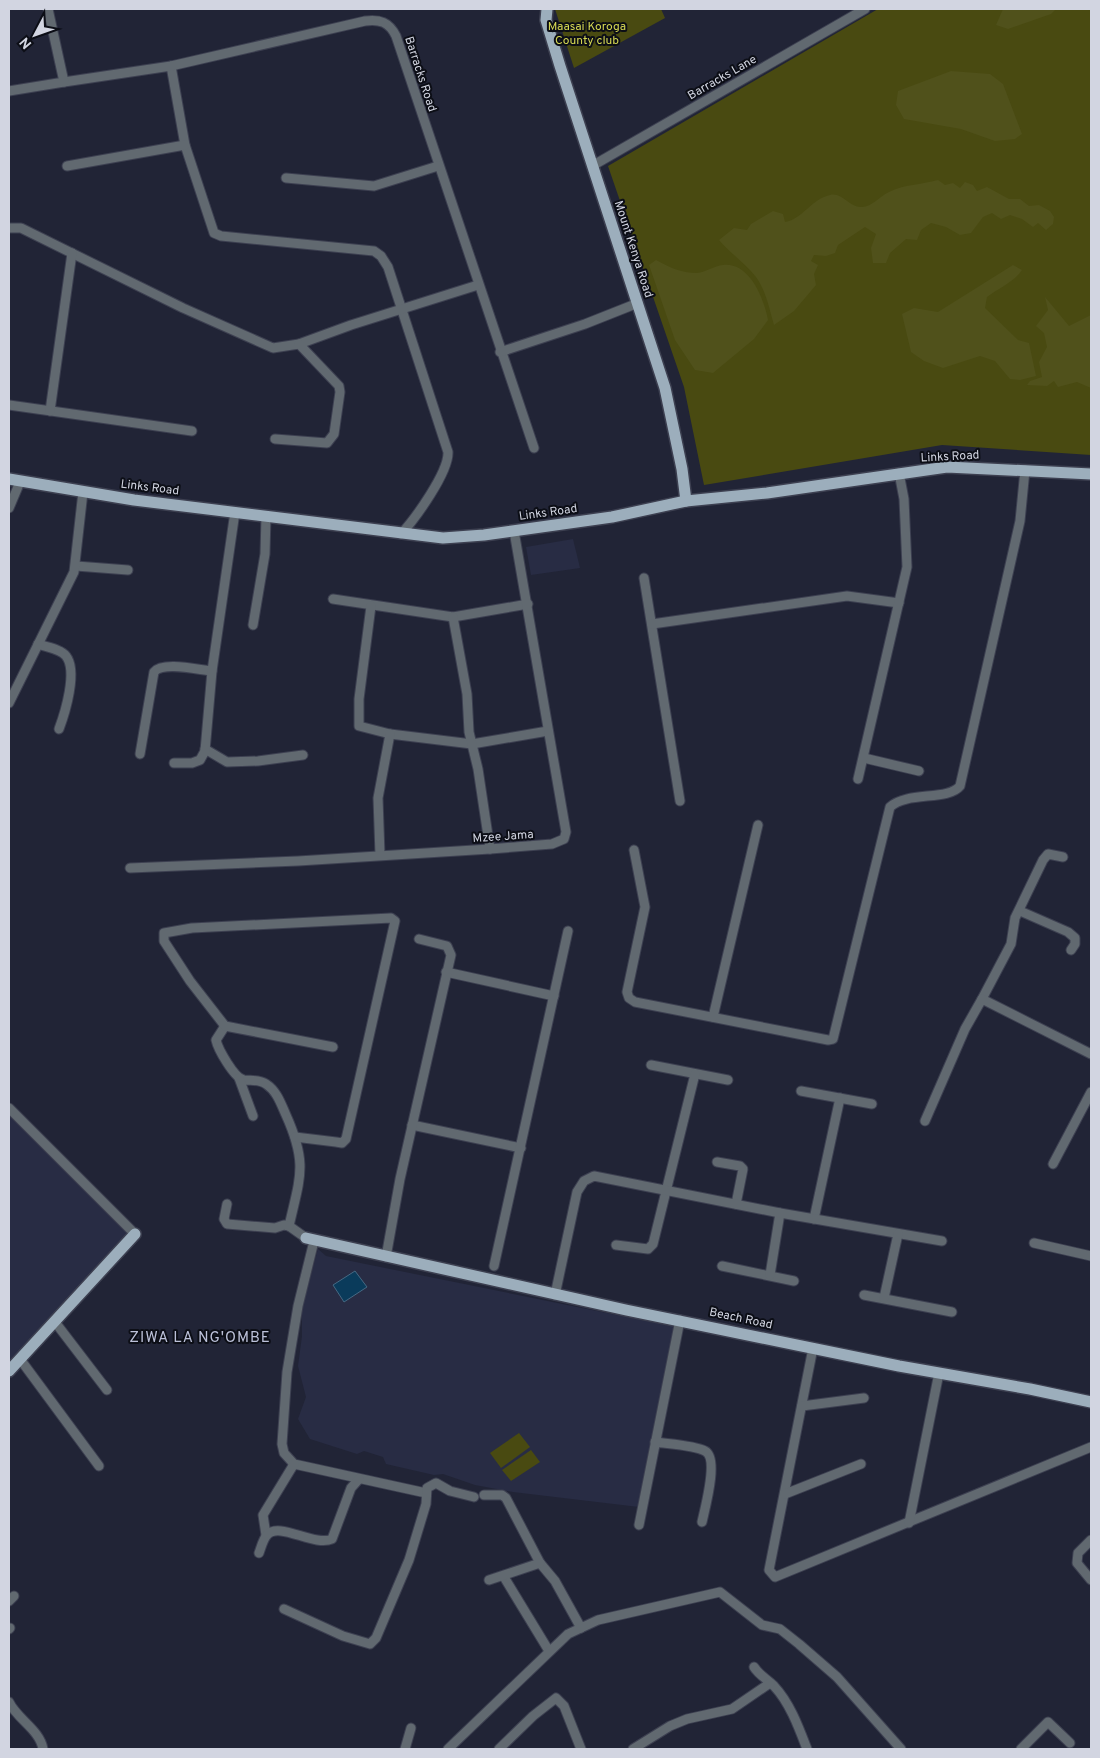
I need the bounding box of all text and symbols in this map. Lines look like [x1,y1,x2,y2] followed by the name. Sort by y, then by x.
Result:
[10,10,60,60] north arrow
[548,19,626,49] park label: Maasai Koroga County club
[17,33,36,52] text: N
[400,35,440,114] street label: Barracks Road
[685,52,760,104] street label: Barracks Lane
[610,199,656,300] street label: Mount Kenya Road
[920,447,980,467] street label: Links Road
[120,476,180,500] street label: Links Road
[518,501,578,525] street label: Links Road
[472,827,534,847] street label: Mzee Jama
[708,1304,774,1333] street label: Beach Road
[129,1329,271,1348] district label: ZIWA LA NG'OMBE

